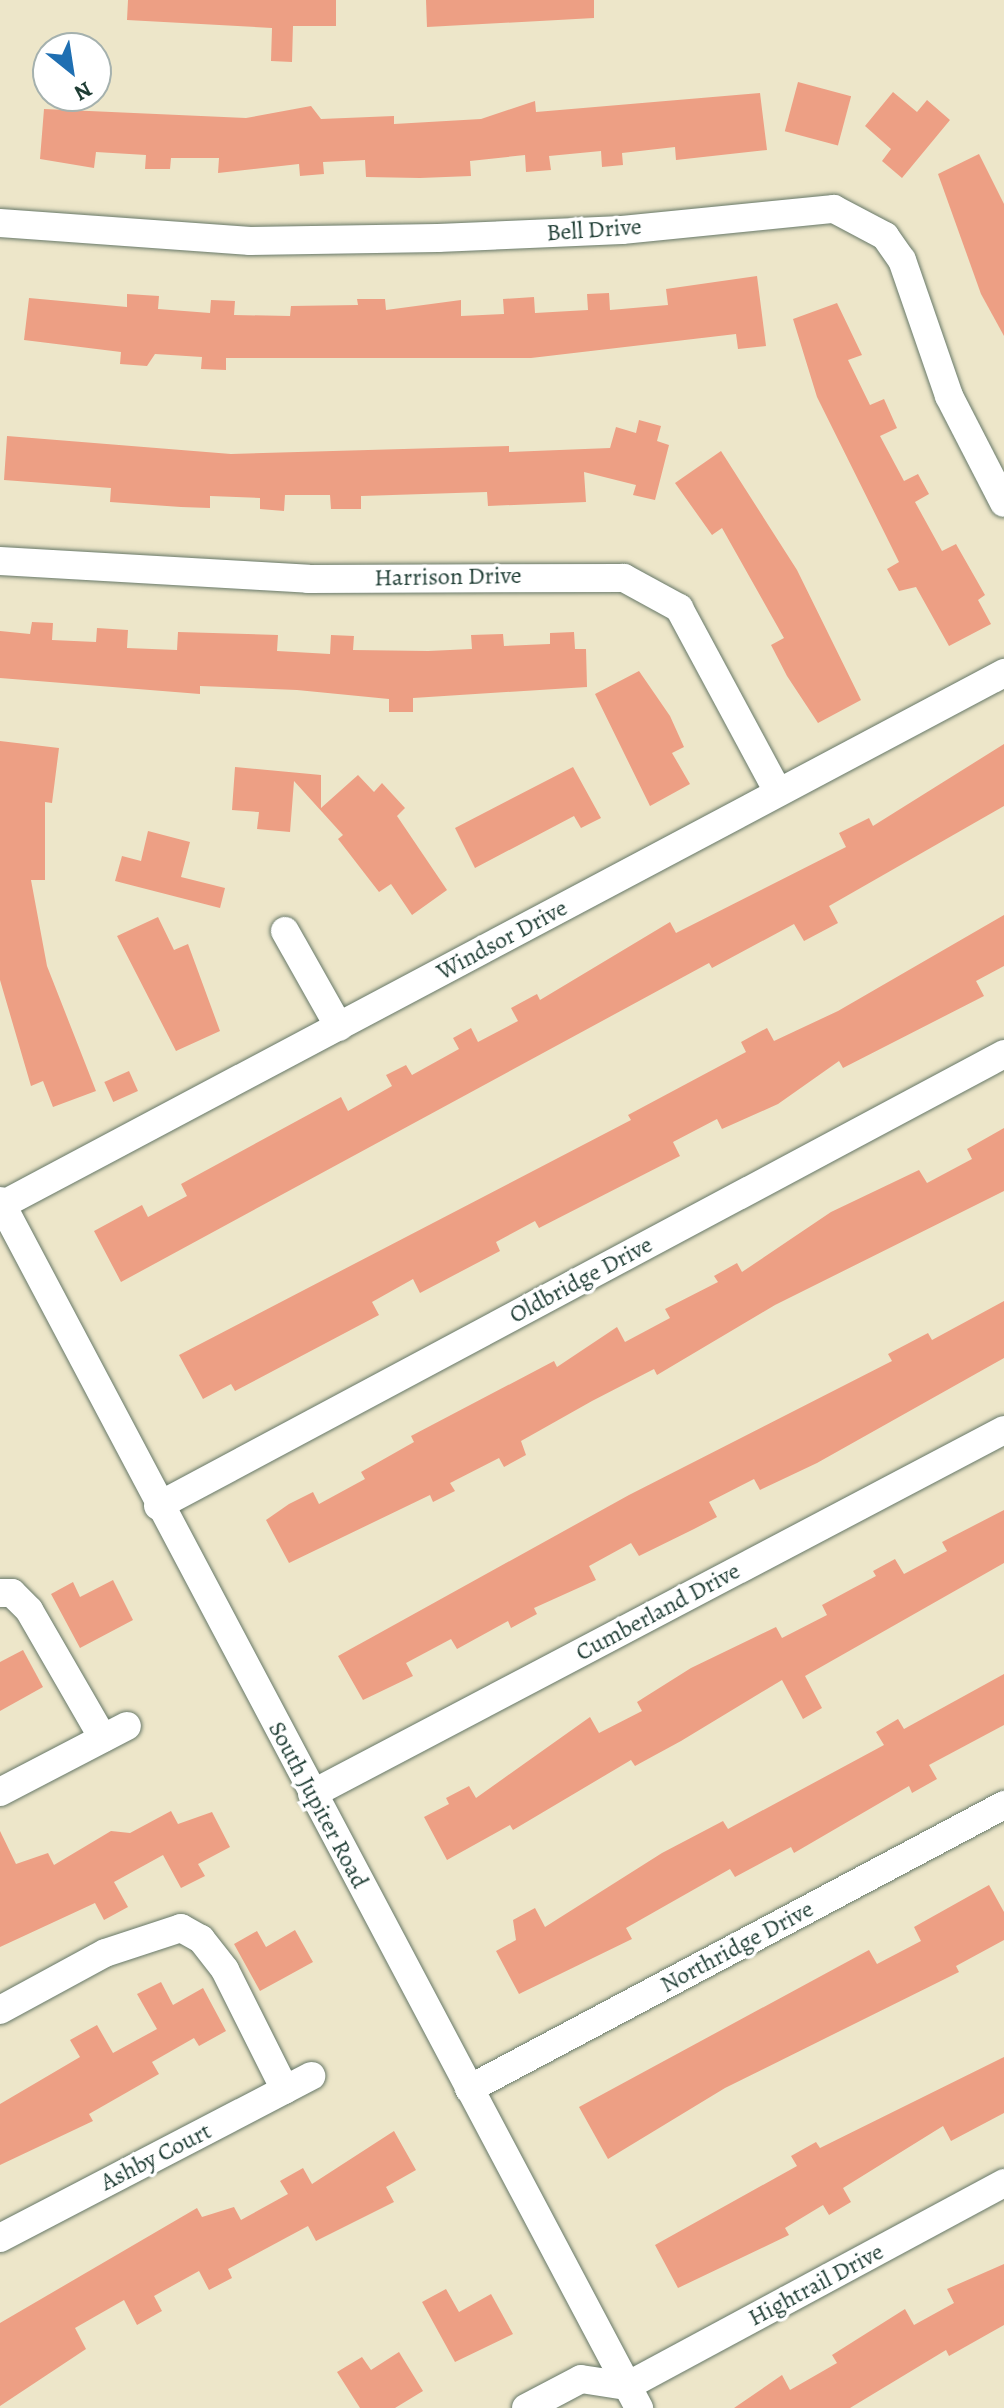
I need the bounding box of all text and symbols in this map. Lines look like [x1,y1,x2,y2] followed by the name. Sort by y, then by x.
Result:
[32,32,112,112] north arrow
[69,74,97,108] text: N
[546,212,642,248] street label: Bell Drive
[374,561,522,593] street label: Harrison Drive
[432,894,572,986] street label: Windsor Drive
[505,1230,657,1330] street label: Oldbridge Drive
[571,1557,745,1667] street label: Cumberland Drive
[262,1717,374,1893] street label: South Jupiter Road
[656,1895,818,1999] street label: Northridge Drive
[96,2117,216,2197] street label: Ashby Court
[744,2237,888,2333] street label: Hightrail Drive

